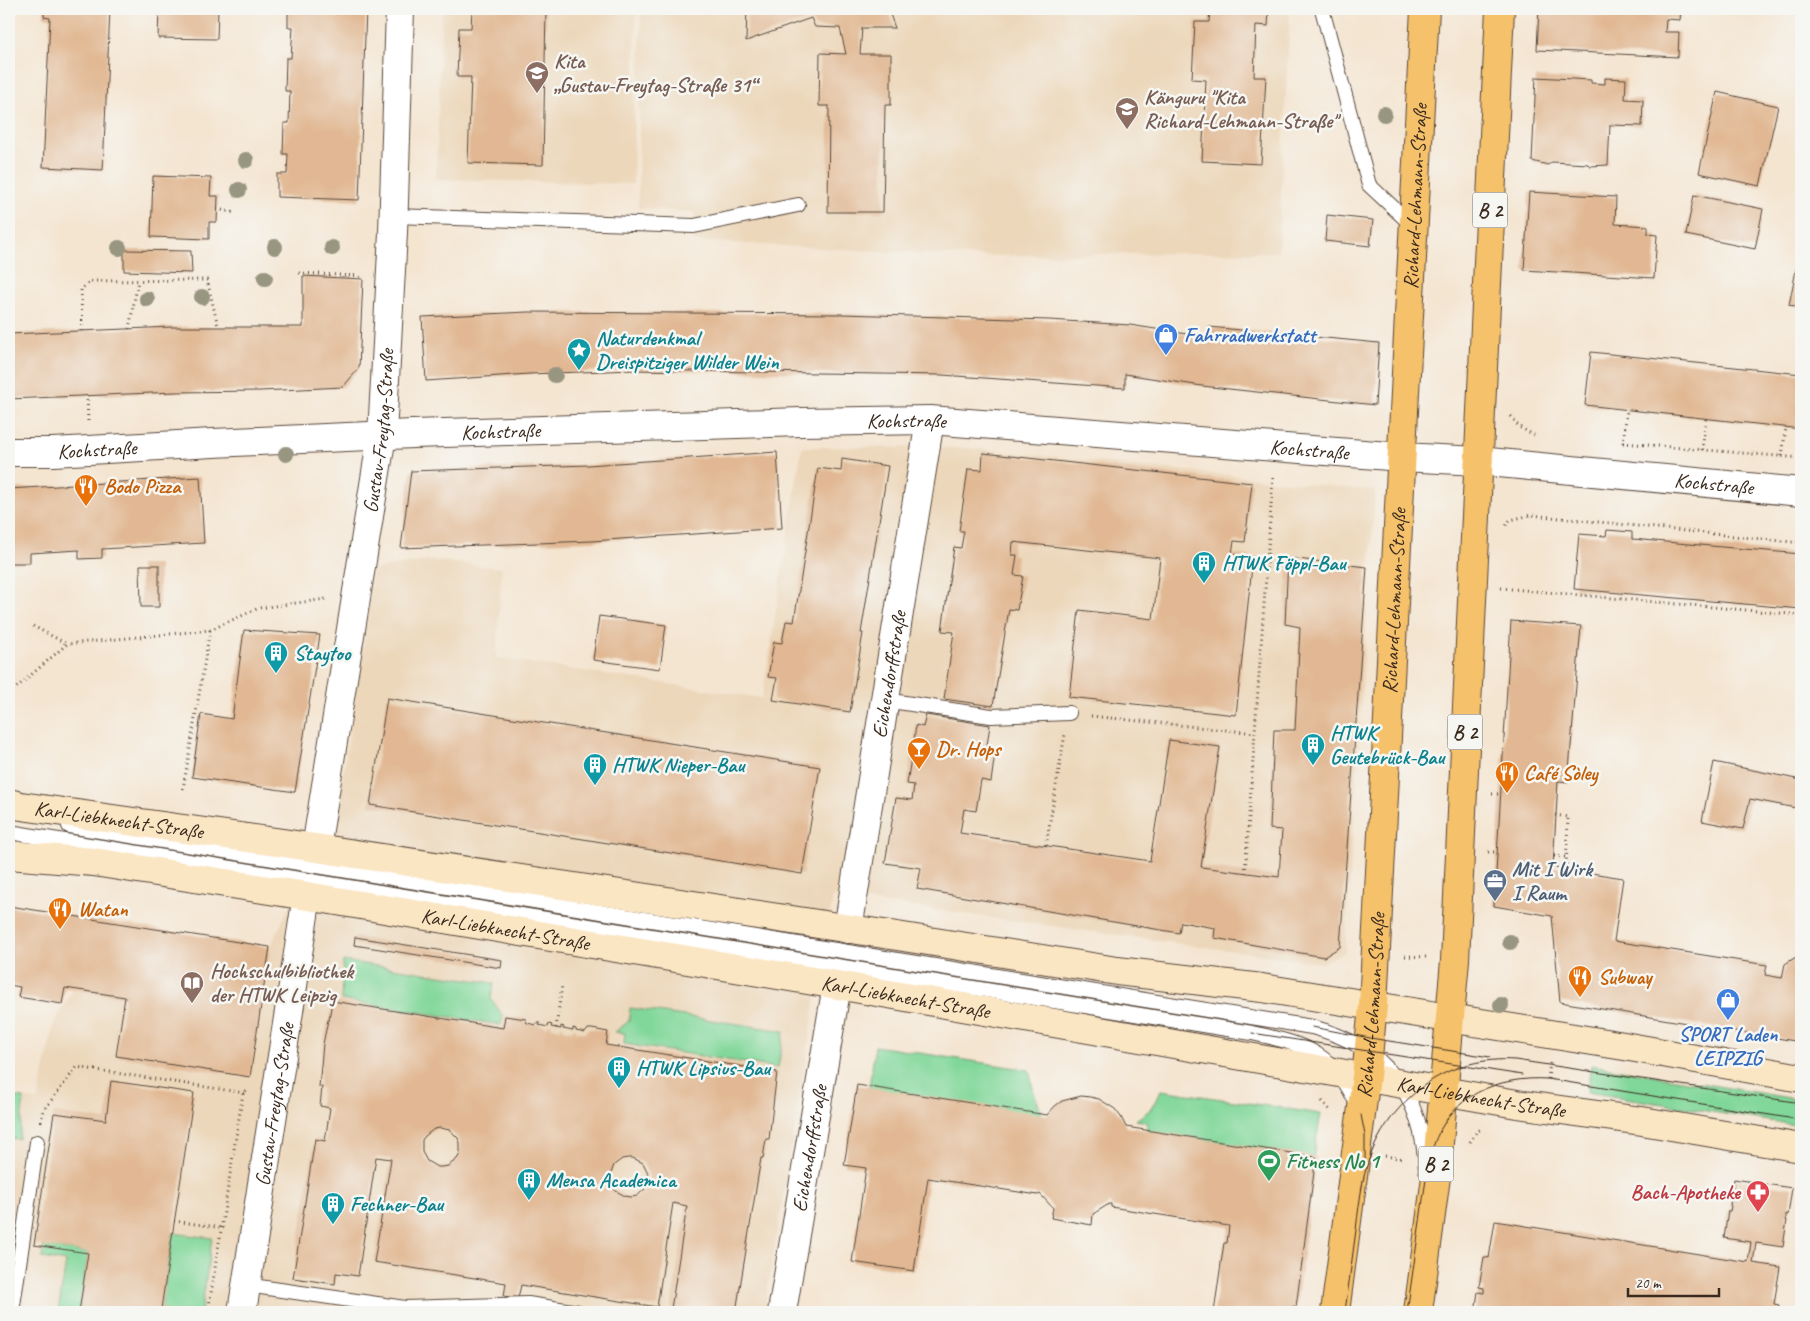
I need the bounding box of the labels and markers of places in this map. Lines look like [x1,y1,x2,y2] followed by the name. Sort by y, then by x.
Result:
[554,48,761,99] place label: Kita „Gustav-Freytag-Straße 31“
[524,60,550,94] school or university icon: Kita „Gustav-Freytag-Straße 31“
[1144,84,1342,134] place label: Känguru "Kita Richard-Lehmann-Straße"
[1114,96,1140,130] school or university icon: Känguru "Kita Richard-Lehmann-Straße"
[1153,322,1179,356] shop icon: Fahrradwerkstatt
[1184,322,1319,348] place label: Fahrradwerkstatt
[596,325,779,375] place label: Naturdenkmal Dreispitziger Wilder Wein
[566,337,592,371] place icon: Naturdenkmal Dreispitziger Wilder Wein
[73,473,99,507] restaurant icon: Bodo Pizza
[104,473,182,499] place label: Bodo Pizza
[1191,550,1217,584] building icon: HTWK Föppl-Bau
[1222,550,1348,576] place label: HTWK Föppl-Bau
[263,640,289,674] building icon: Staytoo
[294,640,352,667] place label: Staytoo
[1330,720,1446,770] place label: HTWK Geutebrück-Bau
[1300,732,1326,766] building icon: HTWK Geutebrück-Bau
[906,736,932,770] bar icon: Dr. Hops
[936,736,1003,762] place label: Dr. Hops
[582,752,608,786] building icon: HTWK Nieper-Bau
[612,752,746,778] place label: HTWK Nieper-Bau
[1494,760,1520,794] restaurant icon: Café Sòley
[1524,760,1599,787] place label: Café Sòley
[1512,856,1594,906] place label: Mit I Wirk I Raum
[1482,868,1508,902] office icon: Mit I Wirk I Raum
[47,896,73,930] restaurant icon: Watan
[78,896,128,922] place label: Watan
[210,958,355,1008] place label: Hochschulbibliothek der HTWK Leipzig
[1567,964,1593,998] restaurant icon: Subway
[1598,964,1654,990] place label: Subway
[179,970,205,1004] library icon: Hochschulbibliothek der HTWK Leipzig
[1715,987,1741,1021] shop icon: SPORT Laden LEIPZIG
[1679,1021,1778,1071] place label: SPORT Laden LEIPZIG
[606,1055,632,1089] building icon: HTWK Lipsius-Bau
[636,1055,772,1081] place label: HTWK Lipsius-Bau
[1256,1148,1282,1182] sports icon: Fitness No 1
[1286,1148,1381,1174] place label: Fitness No 1
[516,1167,542,1201] building icon: Mensa Academica
[546,1167,678,1193] place label: Mensa Academica
[1631,1179,1742,1205] place label: Bach-Apotheke
[1745,1179,1771,1213] pharmacy icon: Bach-Apotheke
[320,1191,346,1225] building icon: Fechner-Bau
[350,1191,445,1217] place label: Fechner-Bau

